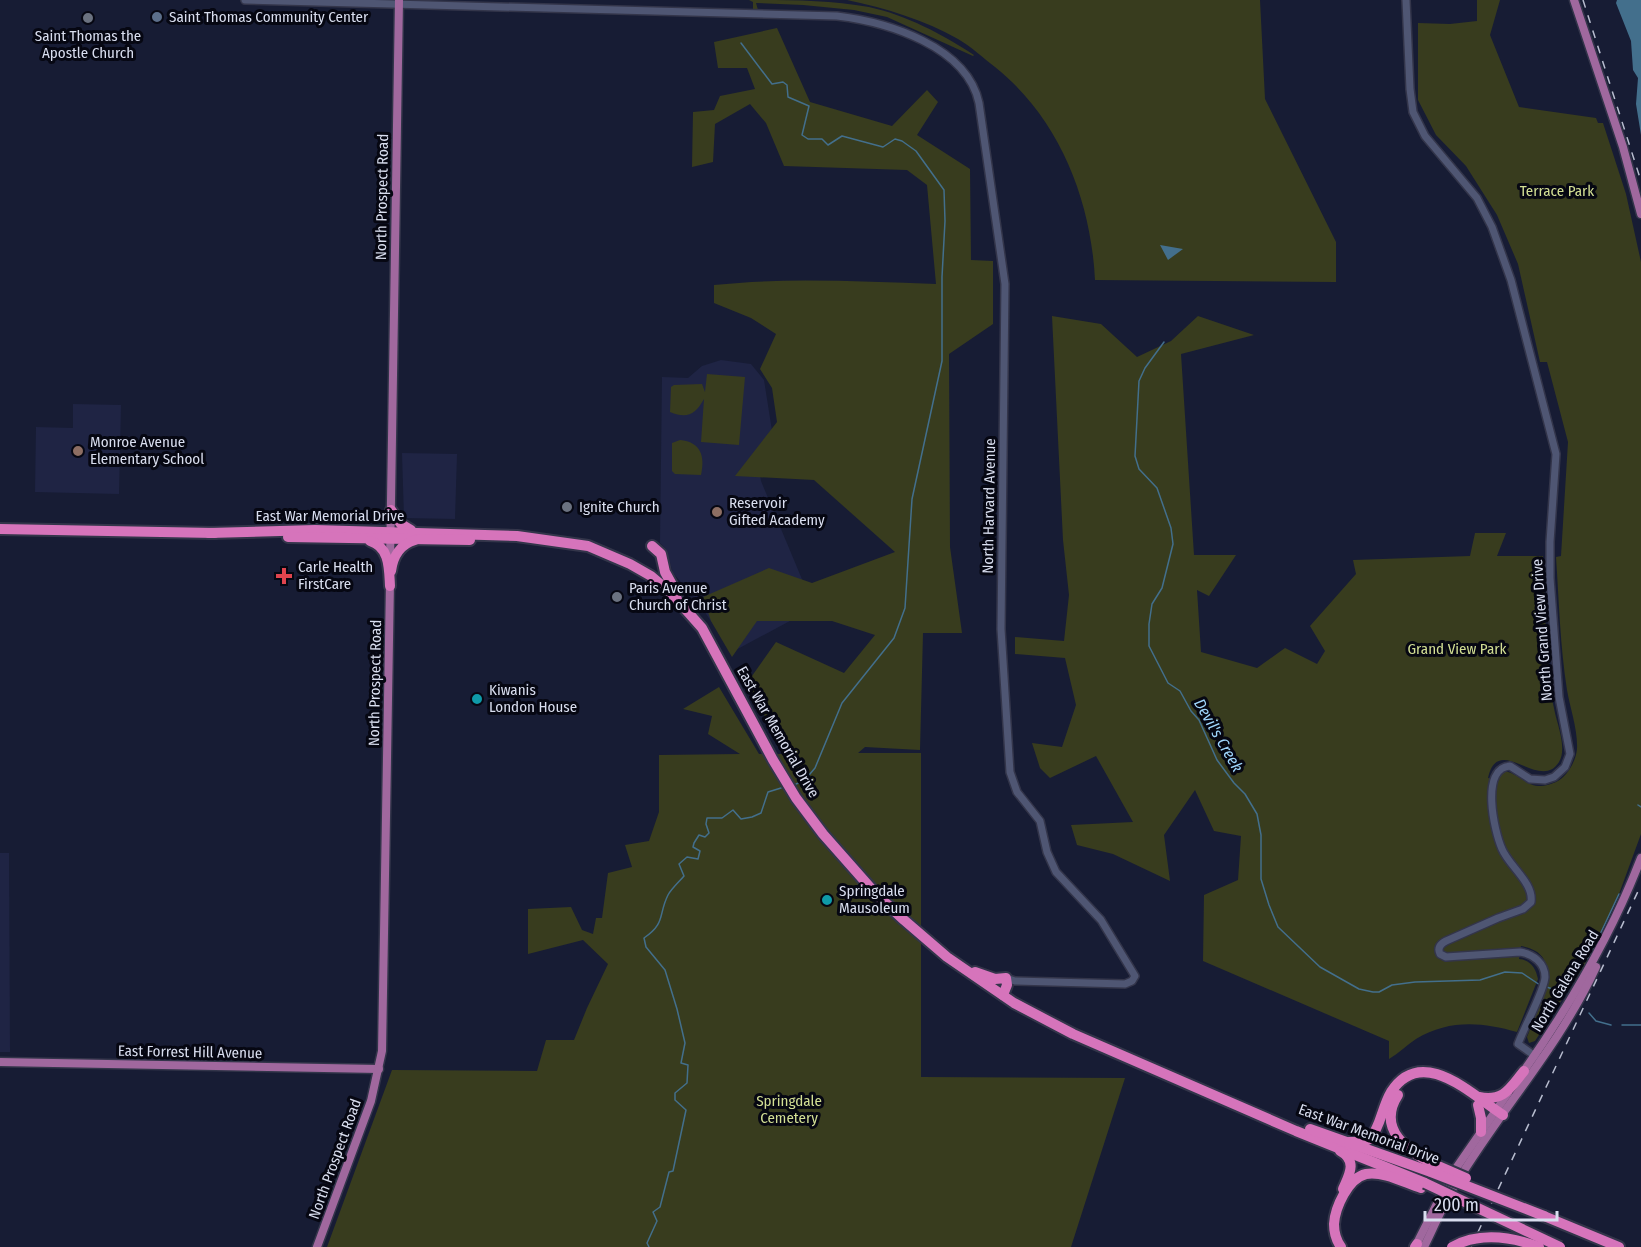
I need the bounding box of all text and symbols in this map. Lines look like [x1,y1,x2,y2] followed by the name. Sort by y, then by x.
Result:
[169,8,369,26] place label: Saint Thomas Community Center
[150,10,164,24] marker: Saint Thomas Community Center
[81,11,95,25] marker: Saint Thomas the Apostle Church
[35,27,141,62] place label: Saint Thomas the Apostle Church
[372,134,392,260] street label: North Prospect Road
[1520,182,1594,200] park label: Terrace Park
[90,433,204,468] place label: Monroe Avenue Elementary School
[979,438,999,574] street label: North Harvard Avenue
[71,444,85,458] marker: Monroe Avenue Elementary School
[729,494,825,529] place label: Reservoir Gifted Academy
[579,498,660,516] place label: Ignite Church
[560,500,574,514] marker: Ignite Church
[710,505,724,519] marker: Reservoir Gifted Academy
[256,507,404,525] street label: East War Memorial Drive
[298,558,373,593] place label: Carle Health FirstCare
[1528,558,1556,702] street label: North Grand View Drive
[275,567,293,585] marker: Carle Health FirstCare
[629,579,727,614] place label: Paris Avenue Church of Christ
[610,590,624,604] marker: Paris Avenue Church of Christ
[365,620,385,746] street label: North Prospect Road
[1407,640,1507,658] park label: Grand View Park
[733,663,823,801] street label: East War Memorial Drive
[489,681,577,716] place label: Kiwanis London House
[470,692,484,706] marker: Kiwanis London House
[1190,695,1247,775] water label: Devil's Creek
[839,882,910,917] place label: Springdale Mausoleum
[820,893,834,907] marker: Springdale Mausoleum
[1528,927,1602,1035] street label: North Galena Road
[118,1042,262,1062] street label: East Forrest Hill Avenue
[756,1092,822,1127] park label: Springdale Cemetery
[305,1096,365,1222] street label: North Prospect Road
[1296,1100,1442,1168] street label: East War Memorial Drive
[1425,1184,1557,1222] scale bar
[1434,1194,1479,1216] text: 200 m

